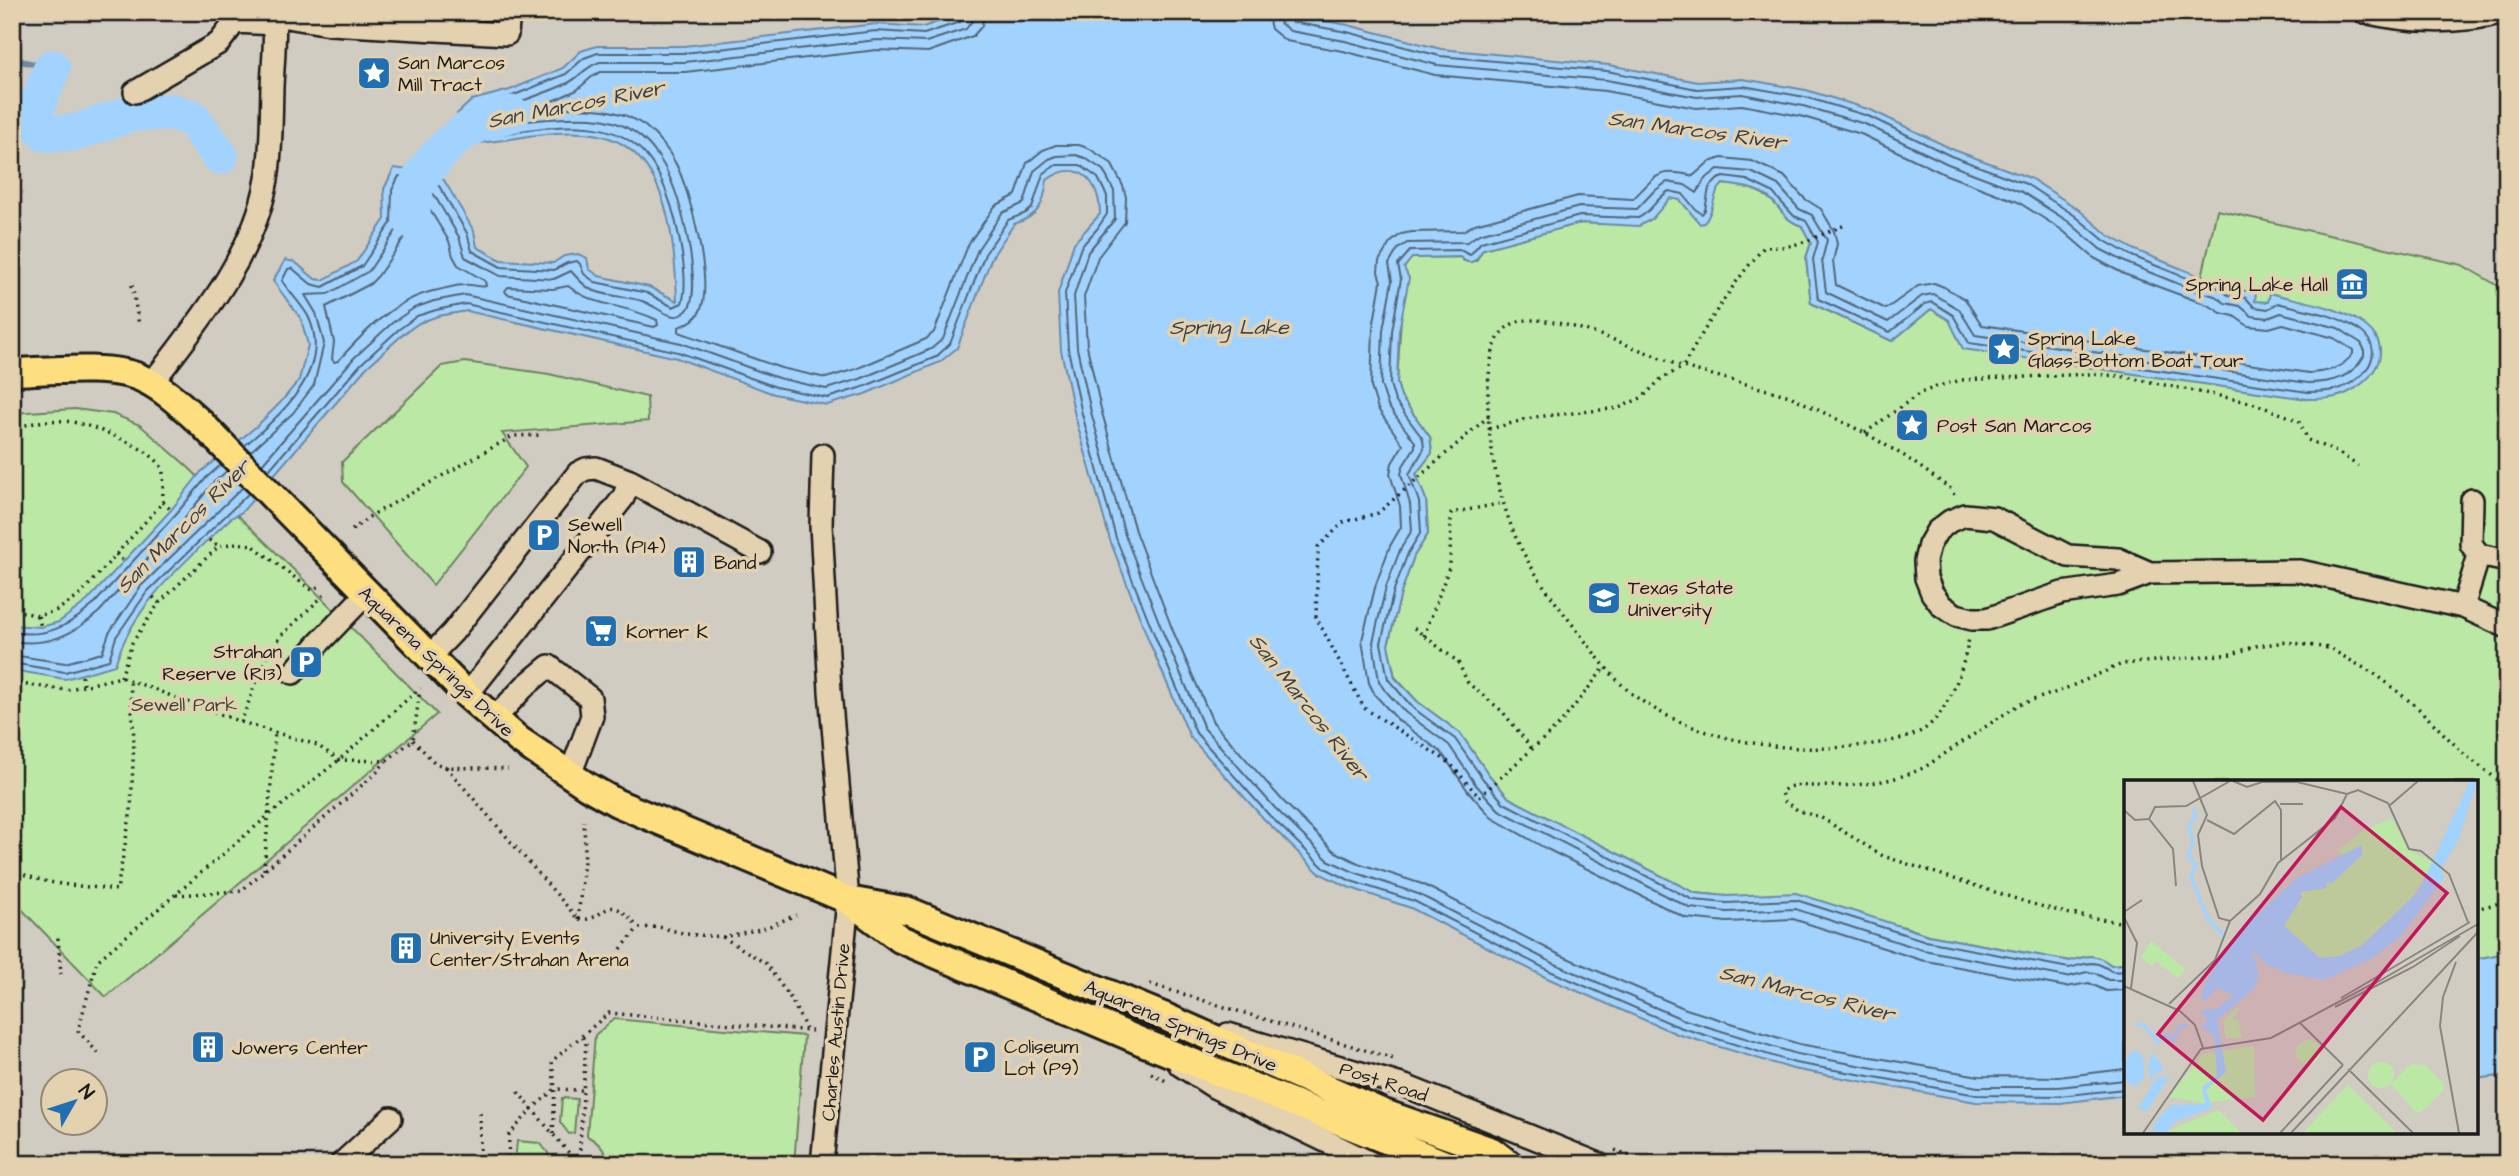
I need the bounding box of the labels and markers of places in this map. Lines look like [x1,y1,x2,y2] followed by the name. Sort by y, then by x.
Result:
[398,50,505,99] place label: San Marcos Mill Tract
[355,54,393,92] place icon: San Marcos Mill Tract
[2333,265,2371,303] museum icon: Spring Lake Hall
[2185,272,2328,300] place label: Spring Lake Hall
[2028,326,2244,375] place label: Spring Lake Glass-Bottom Boat Tour
[1985,330,2023,368] place icon: Spring Lake Glass-Bottom Boat Tour
[1893,406,1931,444] place icon: Post San Marcos
[1937,413,2092,440] place label: Post San Marcos
[568,512,666,561] place label: Sewell North (P14)
[525,516,563,554] parking icon: Sewell North (P14)
[670,543,708,581] building icon: Band
[714,550,757,577] place label: Band
[1628,575,1733,625] place label: Texas State University
[1585,579,1623,617] school or university icon: Texas State University
[582,612,620,650] supermarket icon: Korner K
[626,619,709,646] place label: Korner K
[162,639,282,688] place label: Strahan Reserve (R13)
[287,643,325,681] parking icon: Strahan Reserve (R13)
[430,925,629,974] place label: University Events Center/Strahan Arena
[387,929,425,967] building icon: University Events Center/Strahan Arena
[189,1028,227,1066] building icon: Jowers Center
[1004,1034,1079,1083] place label: Coliseum Lot (P9)
[232,1035,368,1062] place label: Jowers Center
[961,1038,999,1076] parking icon: Coliseum Lot (P9)

